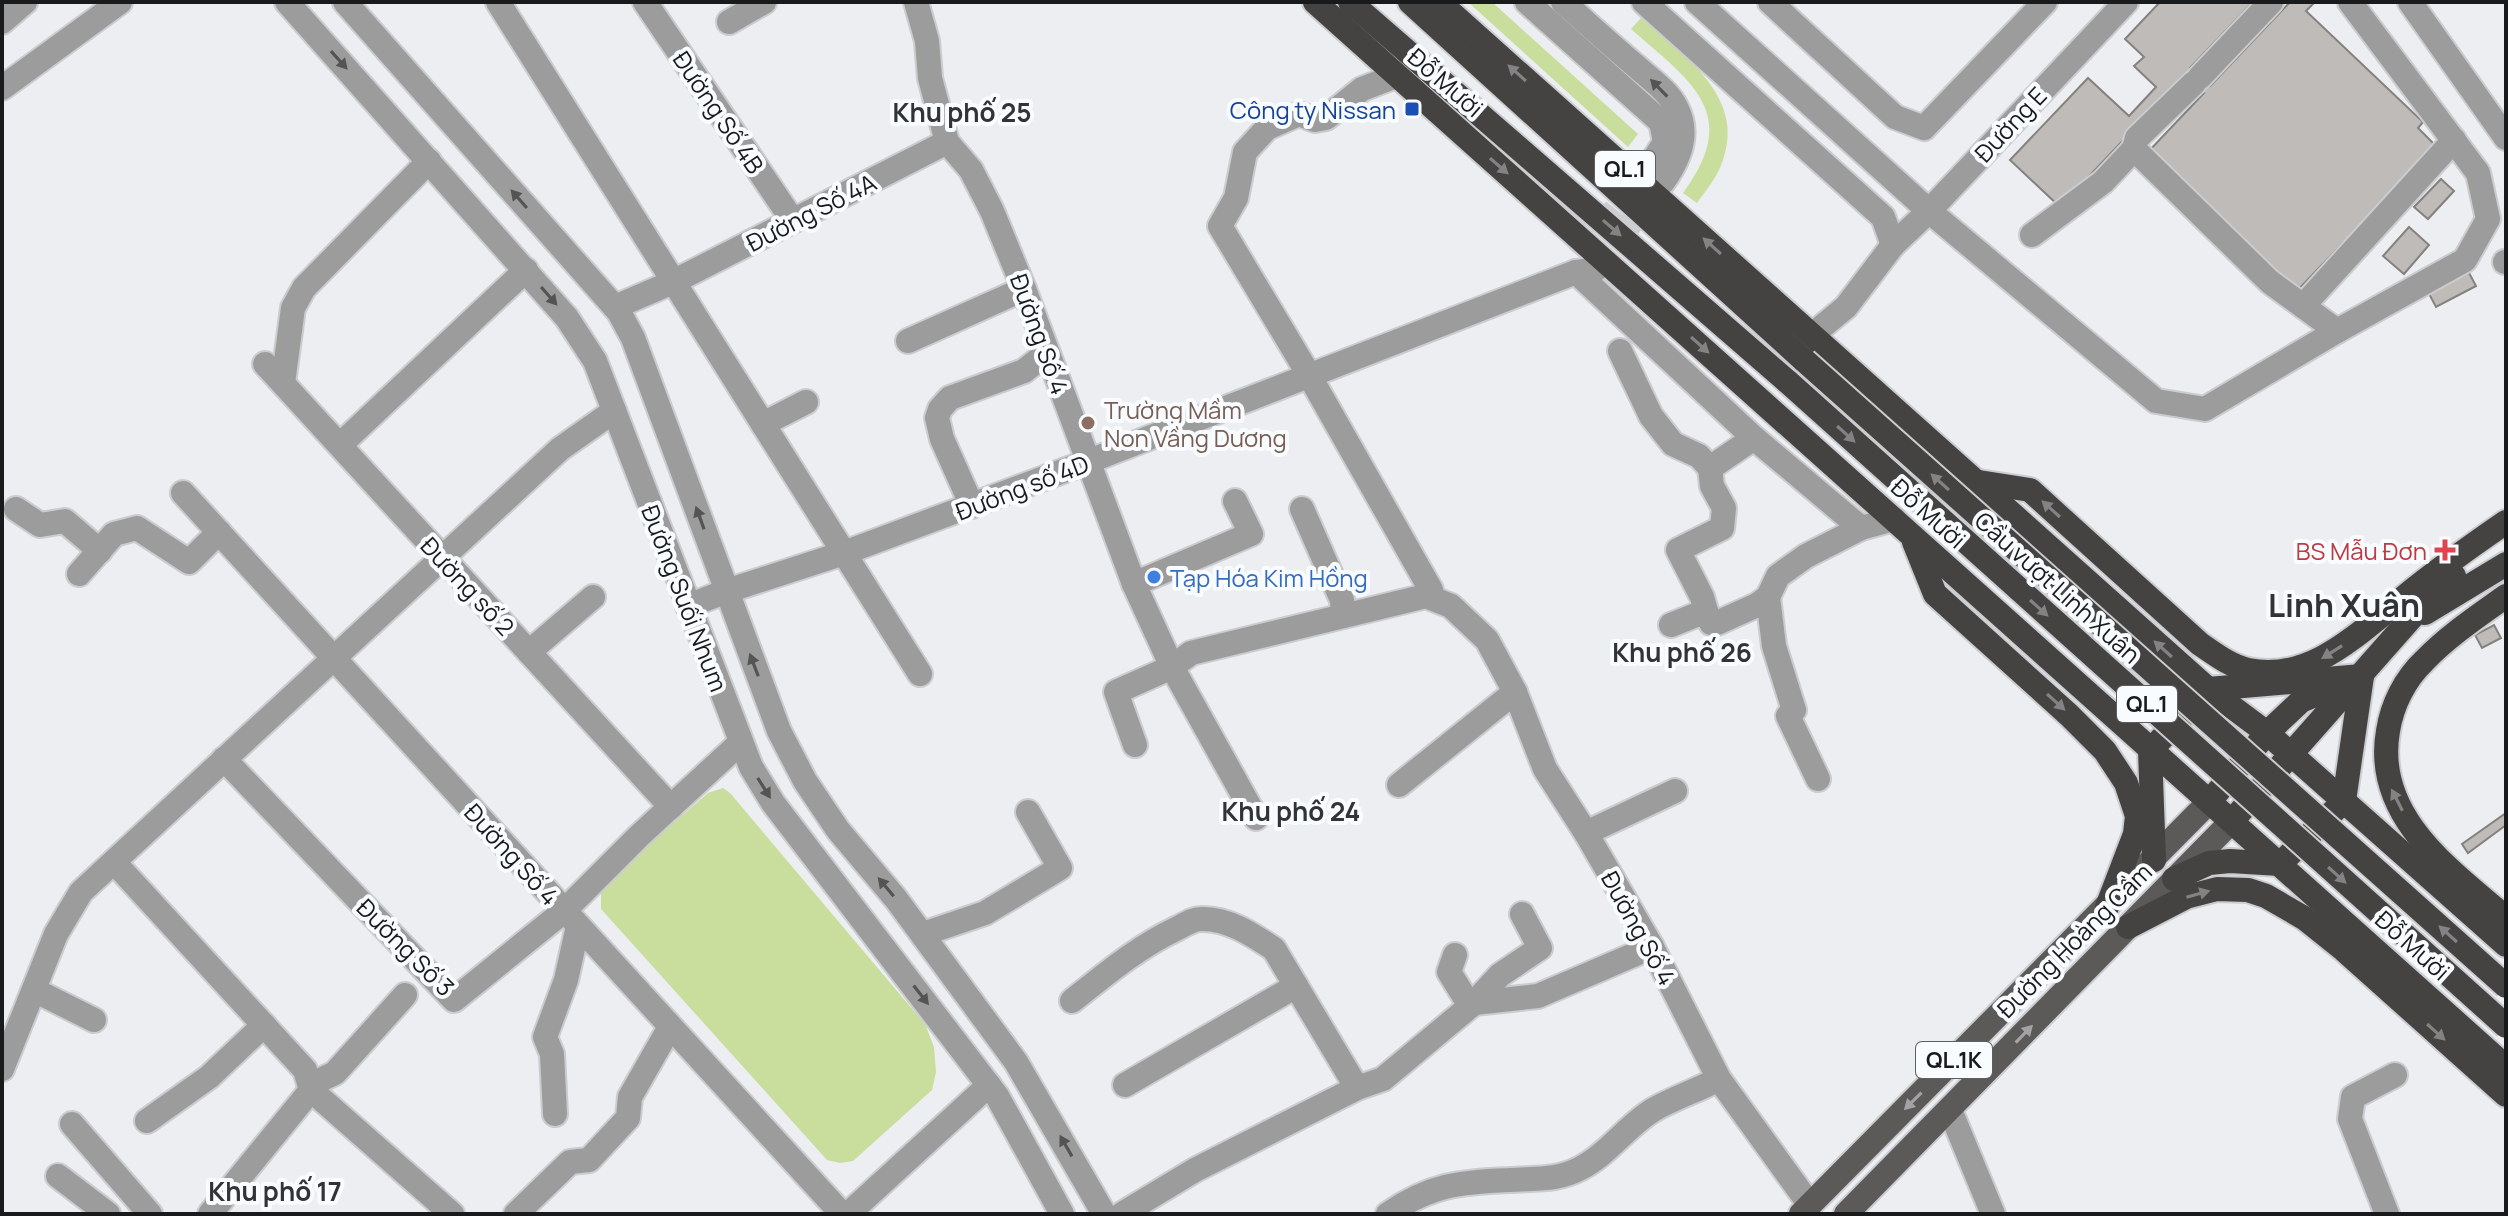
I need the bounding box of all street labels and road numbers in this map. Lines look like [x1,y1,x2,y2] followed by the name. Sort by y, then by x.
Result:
[1401,40,1491,124] street label: Đỗ Mười
[666,44,772,180] street label: Đường Số 4B
[1967,79,2053,169] street label: Đường E
[1595,151,1655,187] road number: QL.1
[740,165,882,259] street label: Đường Số 4A
[1003,269,1077,399] street label: Đường Số 4
[951,447,1093,527] street label: Đường số 4D
[1885,471,1973,555] street label: Đỗ Mười
[634,500,736,696] street label: Đường Suối Nhum
[1968,504,2148,670] street label: Cầu vượt Linh Xuân
[414,530,522,642] street label: Đường số 2
[2117,686,2177,722] road number: QL.1
[458,796,566,912] street label: Đường Số 4
[1989,855,2159,1025] street label: Đường Hoàng Cầm
[1594,865,1684,991] street label: Đường Số 4
[350,891,462,1003] street label: Đường Số 3
[2369,903,2457,987] street label: Đỗ Mười
[1916,1042,1992,1078] road number: QL.1K

